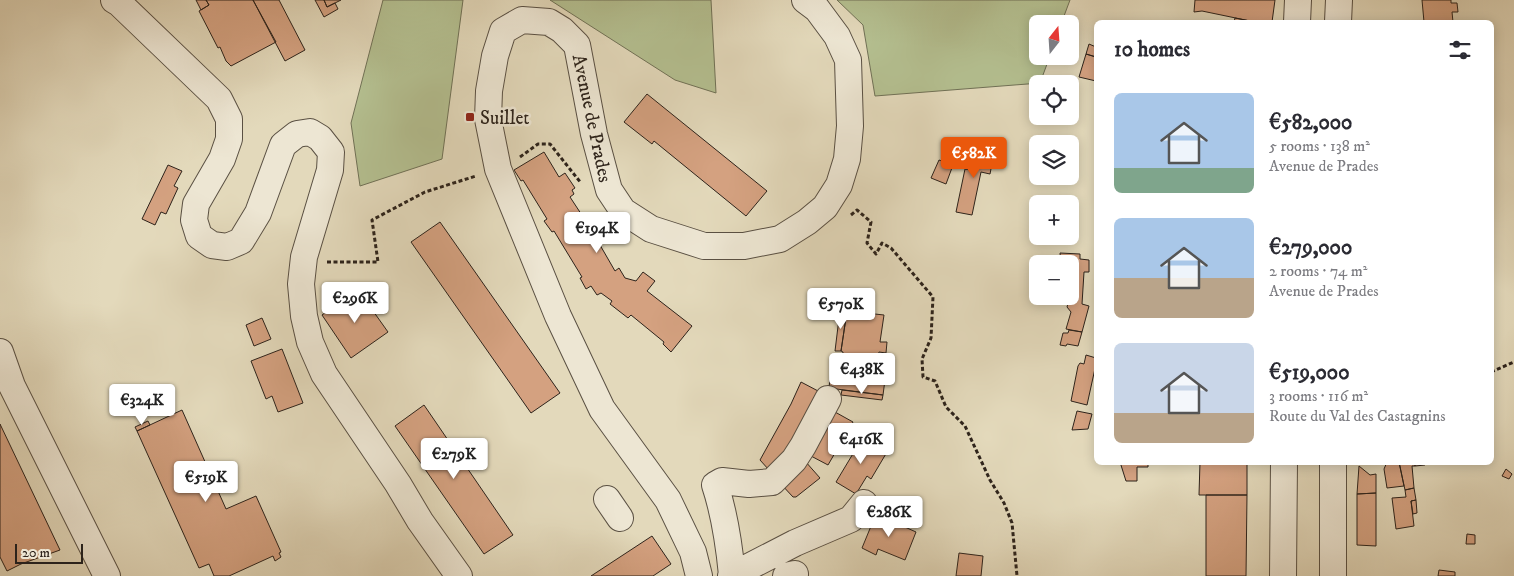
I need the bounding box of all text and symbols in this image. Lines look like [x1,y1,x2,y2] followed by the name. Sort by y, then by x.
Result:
[1029,15,1079,65] north arrow
[1029,15,1079,305] map controls
[1446,36,1474,64] icon: filters
[1114,37,1190,63] text: 10 homes
[567,52,616,184] street label: Avenue de Prades
[1029,75,1079,125] button: locate
[480,107,529,130] place label: Suillet
[1269,110,1352,136] text: €582,000
[464,111,476,123] marker: Suillet
[1154,113,1214,173] icon: home
[1029,135,1079,185] button: layers
[939,136,1009,179] pin: €582K
[1269,136,1370,156] text: 5 rooms · 138 m²
[952,143,996,163] text: €582K
[1269,156,1379,176] text: Avenue de Prades
[1029,195,1079,245] button: +
[562,212,632,254] pin: €194K
[575,218,619,238] text: €194K
[1269,235,1352,261] text: €279,000
[1154,238,1214,298] icon: home
[1029,255,1079,305] button: −
[1269,261,1367,281] text: 2 rooms · 74 m²
[1269,281,1379,301] text: Avenue de Prades
[320,282,390,324] pin: €296K
[333,288,377,308] text: €296K
[806,288,876,330] pin: €570K
[818,294,864,314] text: €570K
[827,352,897,395] pin: €438K
[840,359,884,379] text: €438K
[1269,360,1349,386] text: €519,000
[1154,363,1214,423] icon: home
[107,384,177,426] pin: €324K
[1269,386,1368,406] text: 3 rooms · 116 m²
[120,390,164,410] text: €324K
[1269,406,1446,426] text: Route du Val des Castagnins
[826,422,896,465] pin: €416K
[839,429,883,449] text: €416K
[419,438,489,480] pin: €279K
[432,444,476,464] text: €279K
[171,460,241,503] pin: €519K
[185,467,227,487] text: €519K
[854,496,924,538] pin: €286K
[867,502,911,522] text: €286K
[15,541,82,564] scale bar
[22,544,50,562] text: 20 m

